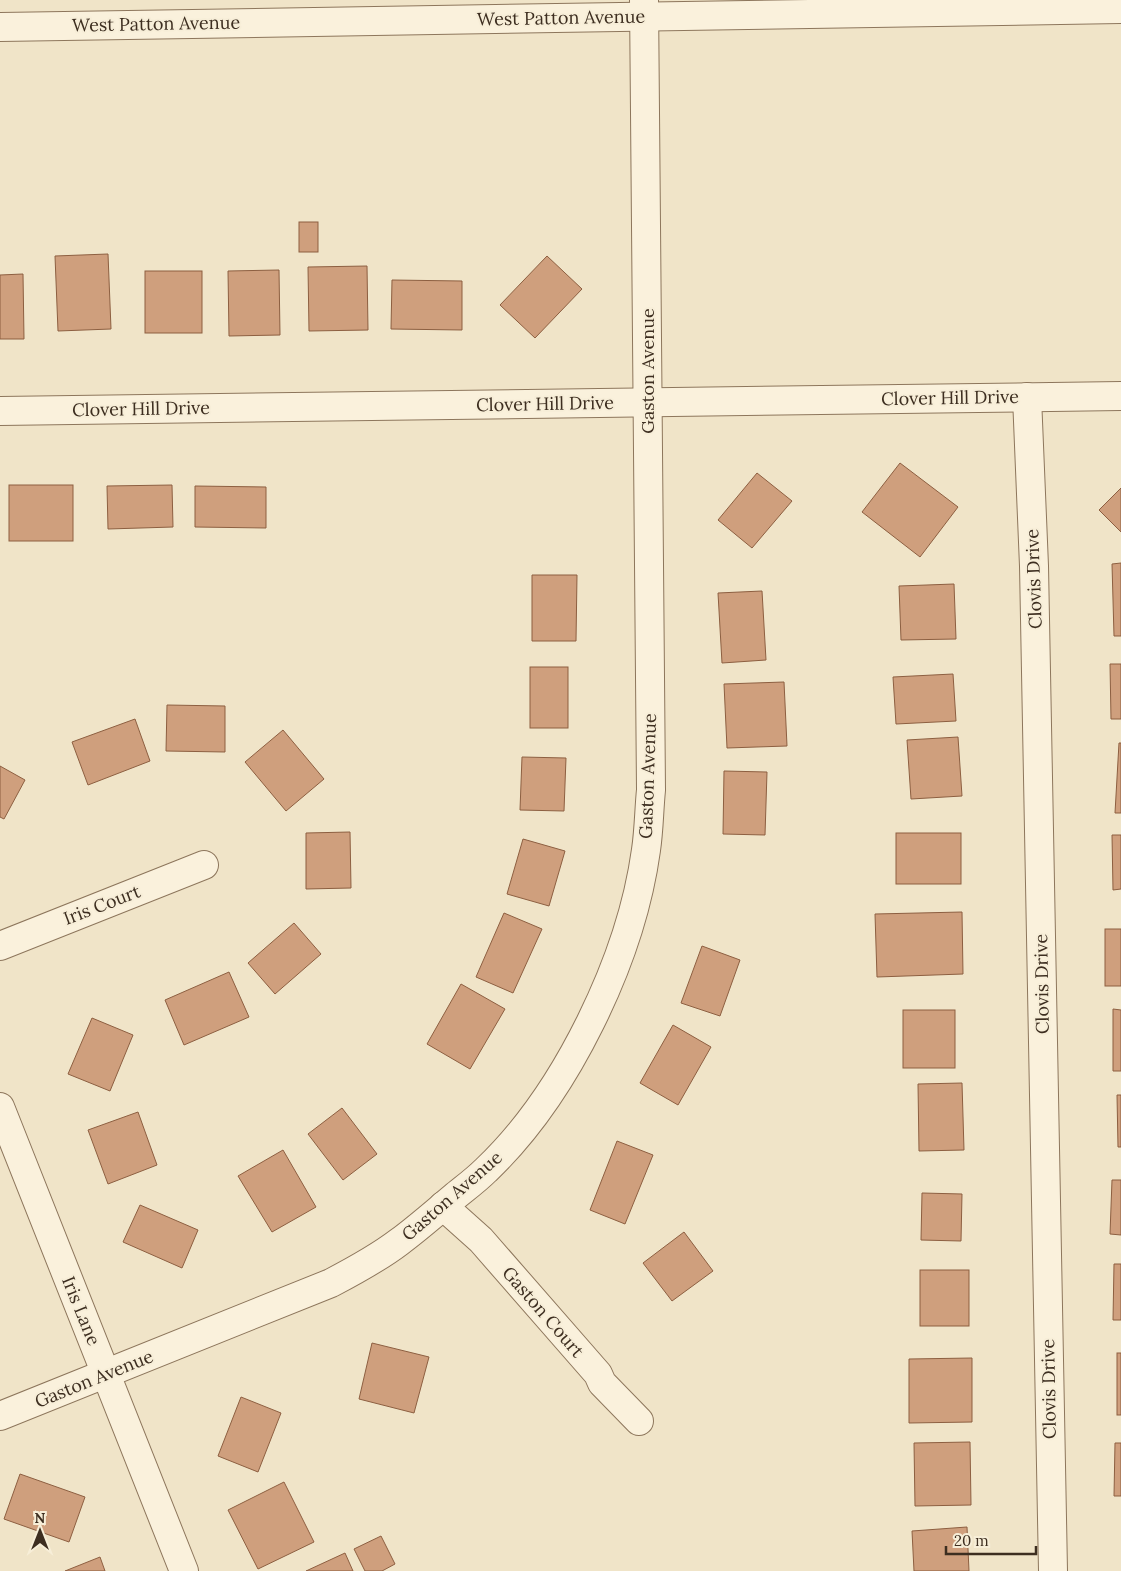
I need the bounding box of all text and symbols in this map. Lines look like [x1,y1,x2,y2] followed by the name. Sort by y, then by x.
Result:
[477,5,646,30] street label: West Patton Avenue
[72,11,241,36] street label: West Patton Avenue
[636,308,659,434] street label: Gaston Avenue
[881,385,1019,410] street label: Clover Hill Drive
[476,391,614,416] street label: Clover Hill Drive
[72,396,210,421] street label: Clover Hill Drive
[1020,528,1047,629] street label: Clovis Drive
[634,713,661,839] street label: Gaston Avenue
[60,879,144,930] street label: Iris Court
[1029,933,1054,1034] street label: Clovis Drive
[397,1146,507,1245] street label: Gaston Avenue
[498,1261,589,1362] street label: Gaston Court
[57,1273,106,1349] street label: Iris Lane
[1036,1338,1061,1439] street label: Clovis Drive
[31,1344,157,1413] street label: Gaston Avenue
[15,1506,65,1556] north arrow
[35,1509,46,1527] text: N
[946,1524,1036,1556] scale bar
[954,1531,989,1550] text: 20 m

